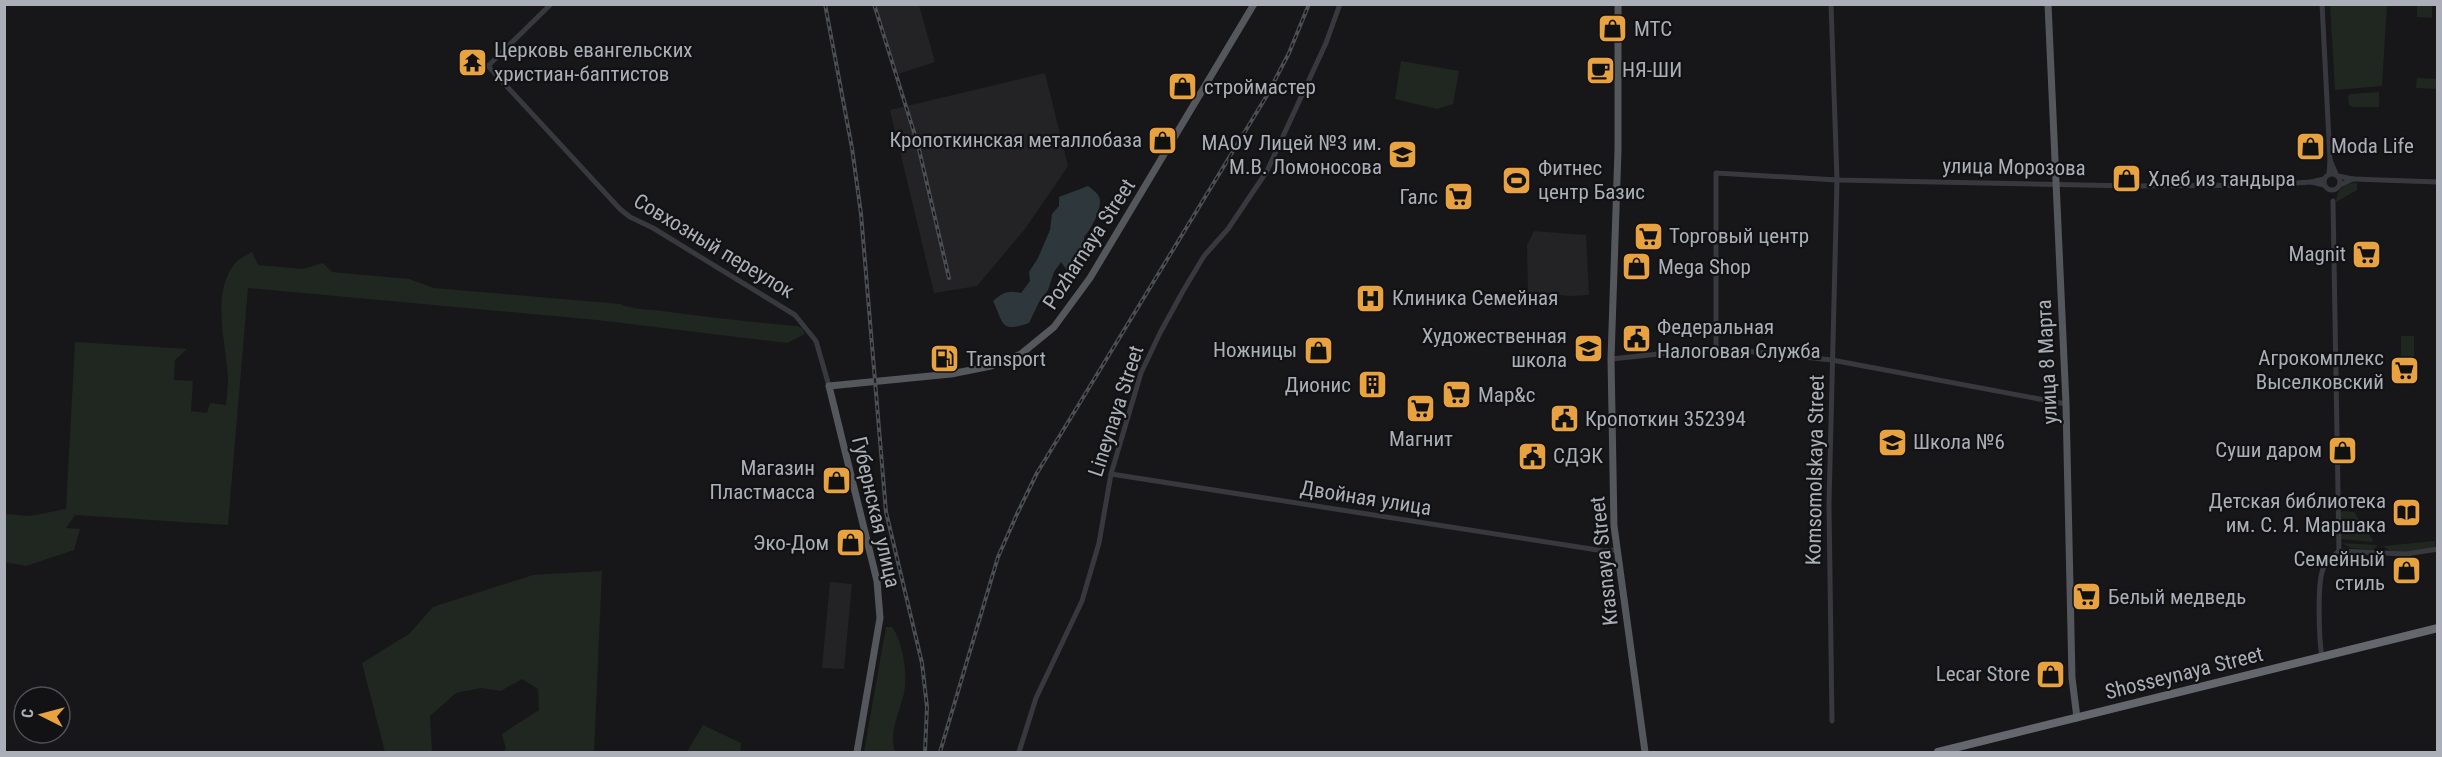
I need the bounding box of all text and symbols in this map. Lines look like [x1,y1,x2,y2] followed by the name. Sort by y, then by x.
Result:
[1597,13,1629,45] shop icon: МТС
[1634,17,1672,41] place label: МТС
[494,38,693,86] place label: Церковь евангельских христиан-баптистов
[457,46,489,78] temple icon: Церковь евангельских христиан-баптистов
[1585,54,1617,86] cafe icon: НЯ-ШИ
[1622,58,1682,82] place label: НЯ-ШИ
[1167,71,1199,103] shop icon: строймастер
[1204,75,1316,99] place label: строймастер
[1147,124,1179,156] shop icon: Кропоткинская металлобаза
[890,128,1142,152] place label: Кропоткинская металлобаза
[2294,130,2326,162] shop icon: Moda Life
[1201,131,1382,179] place label: МАОУ Лицей №3 им. М.В. Ломоносова
[2331,134,2414,158] place label: Moda Life
[1387,139,1419,171] school or university icon: МАОУ Лицей №3 им. М.В. Ломоносова
[1942,154,2086,180] street label: улица Морозова
[1538,156,1645,204] place label: Фитнес центр Базис
[2111,163,2143,195] shop icon: Хлеб из тандыра
[1501,164,1533,196] sports icon: Фитнес центр Базис
[2148,167,2296,191] place label: Хлеб из тандыра
[1038,174,1140,314] street label: Pozharnaya Street
[1443,181,1475,213] supermarket icon: Галс
[1399,185,1438,209] place label: Галс
[630,189,798,303] street label: Совхозный переулок
[1632,220,1664,252] supermarket icon: Торговый центр
[1669,224,1809,248] place label: Торговый центр
[2351,238,2383,270] supermarket icon: Magnit
[2289,242,2346,266] place label: Magnit
[1621,251,1653,283] shop icon: Mega Shop
[1658,255,1751,279] place label: Mega Shop
[1355,282,1387,314] hospital icon: Клиника Семейная
[1392,286,1558,310] place label: Клиника Семейная
[2032,299,2062,425] street label: улица 8 Марта
[1657,315,1821,363] place label: Федеральная Налоговая Служба
[1620,323,1652,355] public building icon: Федеральная Налоговая Служба
[1422,324,1567,372] place label: Художественная школа
[1572,332,1604,364] school or university icon: Художественная школа
[1302,334,1334,366] shop icon: Ножницы
[1213,338,1297,362] place label: Ножницы
[929,343,961,375] fuel station icon: Transport
[1084,343,1148,479] street label: Lineynaya Street
[2256,346,2384,394] place label: Агрокомплекс Выселковский
[966,347,1046,371] place label: Transport
[2389,354,2421,386] supermarket icon: Агрокомплекс Выселковский
[1356,369,1388,401] building icon: Дионис
[1285,373,1351,397] place label: Дионис
[1801,375,1829,565] street label: Komsomolskaya Street
[1441,379,1473,411] supermarket icon: Мар&с
[1478,383,1535,407] place label: Мар&с
[1405,392,1437,424] supermarket icon: Магнит
[1548,403,1580,435] public building icon: Кропоткин 352394
[1585,407,1746,431] place label: Кропоткин 352394
[1876,426,1908,458] school or university icon: Школа №6
[1389,427,1453,451] place label: Магнит
[1913,430,2005,454] place label: Школа №6
[847,434,905,590] street label: Губернская улица
[2327,434,2359,466] shop icon: Суши даром
[2215,438,2322,462] place label: Суши даром
[1516,440,1548,472] public building icon: СДЭК
[1553,444,1603,468] place label: СДЭК
[709,456,815,504] place label: Магазин Пластмасса
[820,464,852,496] shop icon: Магазин Пластмасса
[1299,476,1433,520] street label: Двойная улица
[2209,489,2386,537] place label: Детская библиотека им. С. Я. Маршака
[1585,495,1623,627] street label: Krasnaya Street
[2391,497,2423,529] library icon: Детская библиотека им. С. Я. Маршака
[834,527,866,559] shop icon: Эко-Дом
[753,531,829,555] place label: Эко-Дом
[2293,547,2385,595] place label: Семейный стиль
[2390,555,2422,587] shop icon: Семейный стиль
[2071,581,2103,613] supermarket icon: Белый медведь
[2108,585,2246,609] place label: Белый медведь
[2103,642,2265,704] street label: Shosseynaya Street
[2035,658,2067,690] shop icon: Lecar Store
[1936,662,2030,686] place label: Lecar Store
[12,685,72,745] north arrow
[18,708,38,719] text: С

